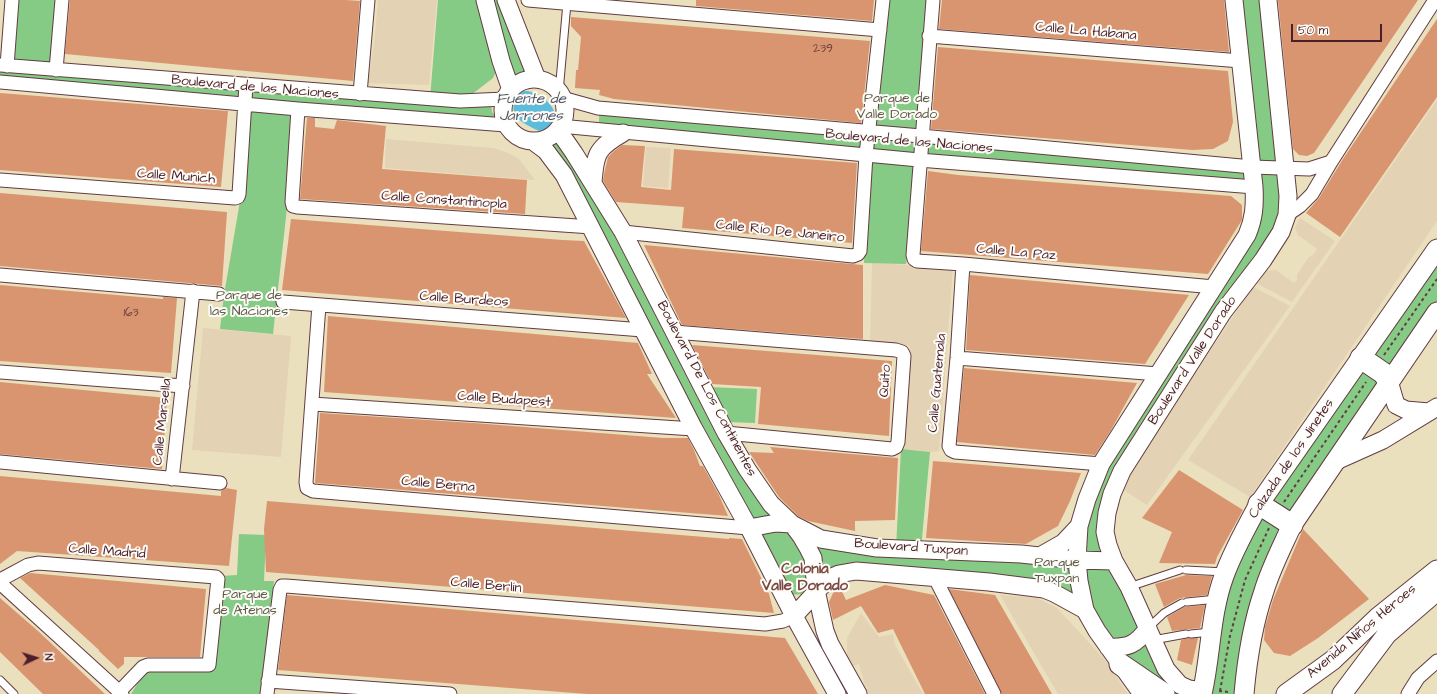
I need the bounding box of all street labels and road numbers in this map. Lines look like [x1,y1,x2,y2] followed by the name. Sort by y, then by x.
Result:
[1035,19,1137,45] street label: Calle La Habana
[170,72,340,104] street label: Boulevard de las Naciones
[824,126,994,158] street label: Boulevard de las Naciones
[136,166,216,188] street label: Calle Munich
[381,188,507,214] street label: Calle Constantinopla
[715,217,845,247] street label: Calle Río De Janeiro
[975,241,1057,265] street label: Calle La Paz
[419,289,509,311] street label: Calle Burdeos
[1145,294,1241,428] street label: Boulevard Valle Dorado
[652,298,760,480] street label: Boulevard De Los Continentes
[925,333,951,433] street label: Calle Guatemala
[876,364,896,398] street label: Quito
[150,378,176,466] street label: Calle Marsella
[457,388,551,412] street label: Calle Budapest
[1246,396,1338,522] street label: Calzada de los Jinetes
[400,473,476,497] street label: Calle Berna
[854,536,968,560] street label: Boulevard Tuxpan
[68,541,146,563] street label: Calle Madrid
[450,575,522,597] street label: Calle Berlín
[1304,581,1420,683] street label: Avenida Niños Héroes

